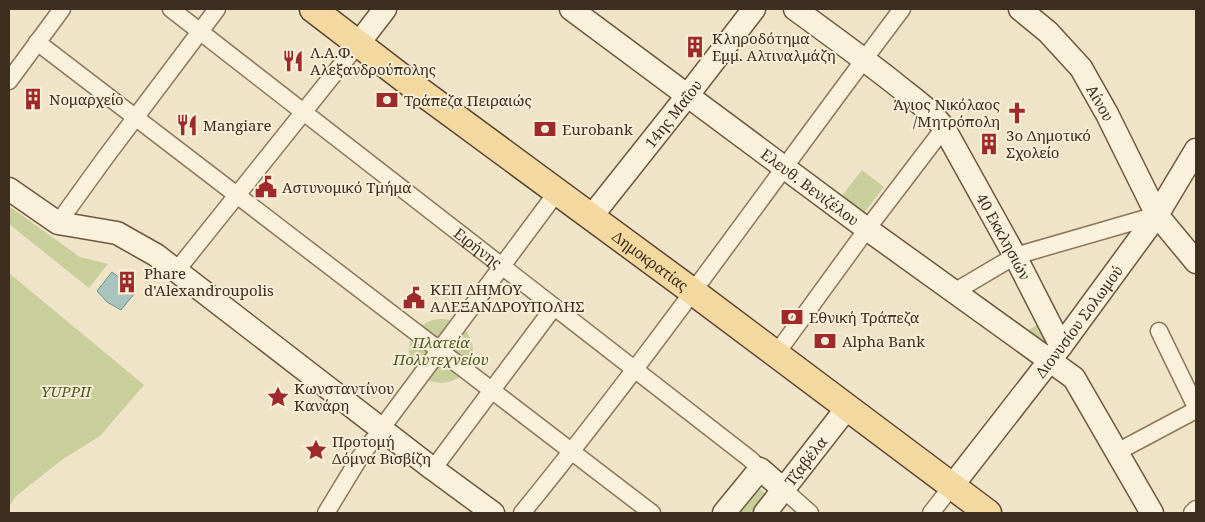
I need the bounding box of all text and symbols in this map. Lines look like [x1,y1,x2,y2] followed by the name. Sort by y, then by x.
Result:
[712,28,836,65] place label: Κληροδότημα Εμμ. Αλτιναλμάζη
[682,34,708,60] building icon: Κληροδότημα Εμμ. Αλτιναλμάζη
[310,42,436,79] place label: Λ.Α.Φ. Αλεξανδρούπολης
[280,48,306,74] restaurant icon: Λ.Α.Φ. Αλεξανδρούπολης
[640,75,706,152] street label: 14ης Μαΐου
[1082,81,1119,124] street label: Αίνου
[20,86,46,112] building icon: Νομαρχείο
[374,87,400,113] bank icon: Τράπεζα Πειραιώς
[49,89,124,109] place label: Νομαρχείο
[404,90,532,110] place label: Τράπεζα Πειραιώς
[893,94,1000,131] place label: Άγιος Νικόλαος /Μητρόπολη
[1004,100,1030,126] church icon: Άγιος Νικόλαος /Μητρόπολη
[174,112,200,138] restaurant icon: Mangiare
[203,115,272,135] place label: Mangiare
[532,116,558,142] bank icon: Eurobank
[562,119,633,139] place label: Eurobank
[1006,125,1091,162] place label: 3ο Δημοτικό Σχολείο
[976,131,1002,157] building icon: 3ο Δημοτικό Σχολείο
[757,144,863,230] street label: Ελευθ. Βενιζέλου
[253,174,279,200] public building icon: Αστυνομικό Τμήμα
[282,177,412,197] place label: Αστυνομικό Τμήμα
[972,190,1036,283] street label: 40 Εκκλησιών
[450,223,506,273] street label: Ειρήνης
[609,226,693,295] street label: Δημοκρατίας
[1030,261,1127,381] street label: Διονυσίου Σολωμού
[144,263,274,300] place label: Phare d'Alexandroupolis
[114,269,140,295] building icon: Phare d'Alexandroupolis
[430,279,584,316] place label: ΚΕΠ ΔΗΜΟΥ ΑΛΕΞΑΝΔΡΟΥΠΟΛΗΣ
[401,285,427,311] public building icon: ΚΕΠ ΔΗΜΟΥ ΑΛΕΞΑΝΔΡΟΥΠΟΛΗΣ
[779,304,805,330] bank icon: Εθνική Τράπεζα
[809,307,920,327] place label: Εθνική Τράπεζα
[812,328,838,354] bank icon: Alpha Bank
[842,331,925,351] place label: Alpha Bank
[392,332,489,369] park label: Πλατεία Πολυτεχνείου
[294,378,394,415] place label: Κωνσταντίνου Κανάρη
[41,381,92,401] park label: YUPPII
[265,384,291,410] place icon: Κωνσταντίνου Κανάρη
[332,431,431,468] place label: Προτομή Δόμνα Βισβίζη
[780,432,832,490] street label: Τζαβέλα
[303,437,329,463] place icon: Προτομή Δόμνα Βισβίζη

